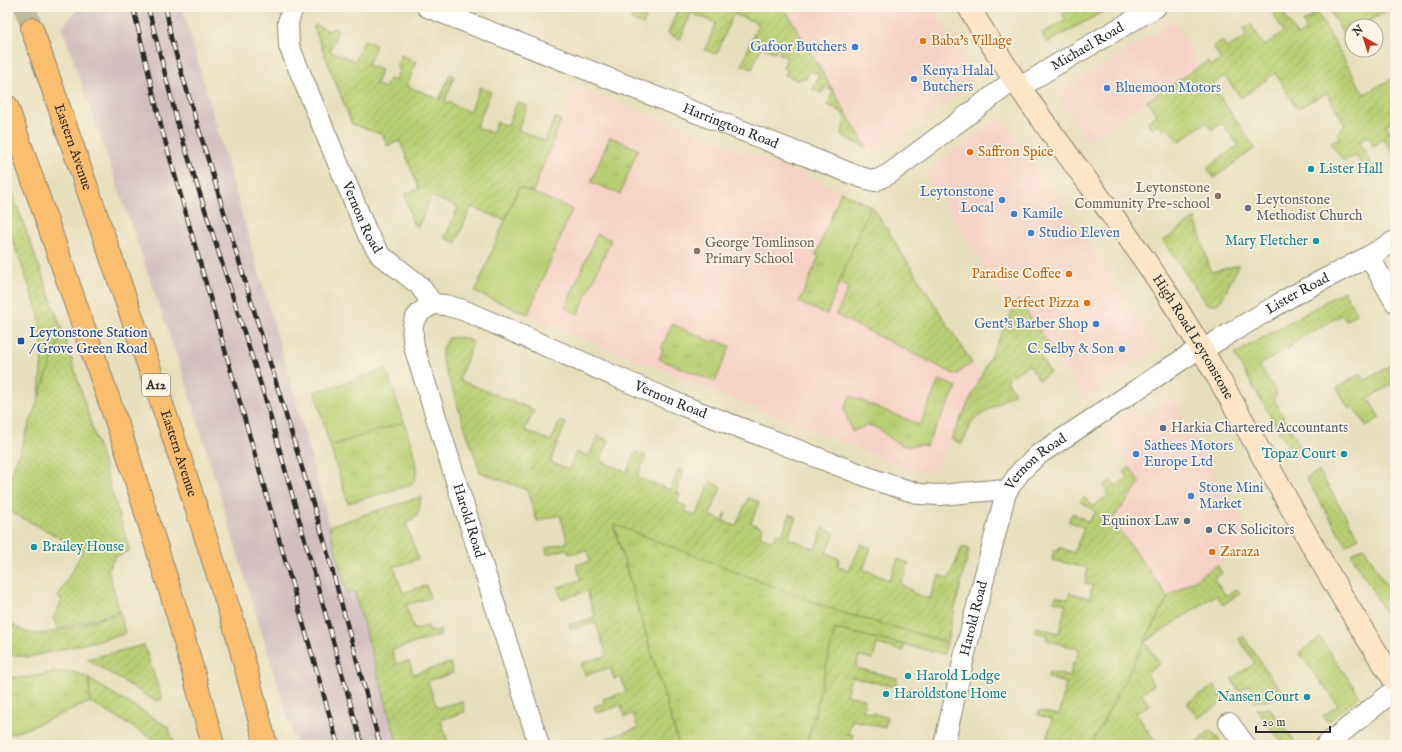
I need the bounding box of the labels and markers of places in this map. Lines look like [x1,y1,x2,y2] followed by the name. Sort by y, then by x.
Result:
[931,32,1013,50] place label: Baba's Village
[918,36,928,46] marker: Baba's Village
[750,38,847,56] place label: Gafoor Butchers
[850,42,860,52] marker: Gafoor Butchers
[922,62,994,96] place label: Kenya Halal Butchers
[909,74,919,84] marker: Kenya Halal Butchers
[1115,79,1221,97] place label: Bluemoon Motors
[1102,83,1112,93] marker: Bluemoon Motors
[978,143,1054,161] place label: Saffron Spice
[965,147,975,157] marker: Saffron Spice
[1319,160,1383,178] place label: Lister Hall
[1306,164,1316,174] marker: Lister Hall
[1074,179,1211,213] place label: Leytonstone Community Pre-school
[920,183,995,217] place label: Leytonstone Local
[1213,191,1223,201] marker: Leytonstone Community Pre-school
[1256,191,1363,225] place label: Leytonstone Methodist Church
[997,195,1007,205] marker: Leytonstone Local
[1243,203,1253,213] marker: Leytonstone Methodist Church
[1022,205,1064,223] place label: Kamile
[1009,209,1019,219] marker: Kamile
[1039,224,1120,242] place label: Studio Eleven
[1026,228,1036,238] marker: Studio Eleven
[1225,232,1308,250] place label: Mary Fletcher
[705,234,815,268] place label: George Tomlinson Primary School
[1311,236,1321,246] marker: Mary Fletcher
[692,246,702,256] marker: George Tomlinson Primary School
[971,265,1062,283] place label: Paradise Coffee
[1064,269,1074,279] marker: Paradise Coffee
[1003,294,1080,312] place label: Perfect Pizza
[1082,298,1092,308] marker: Perfect Pizza
[974,315,1088,333] place label: Gent's Barber Shop
[1091,319,1101,329] marker: Gent's Barber Shop
[29,324,148,358] place label: Leytonstone Station / Grove Green Road
[16,336,26,346] marker: Leytonstone Station / Grove Green Road
[1028,340,1115,358] place label: C. Selby & Son
[1117,344,1127,354] marker: C. Selby & Son
[1171,419,1348,437] place label: Harkia Chartered Accountants
[1158,423,1168,433] marker: Harkia Chartered Accountants
[1144,437,1233,471] place label: Sathees Motors Europe Ltd
[1262,445,1336,463] place label: Topaz Court
[1131,449,1141,459] marker: Sathees Motors Europe Ltd
[1339,449,1349,459] marker: Topaz Court
[1199,479,1264,513] place label: Stone Mini Market
[1186,491,1196,501] marker: Stone Mini Market
[1102,512,1180,530] place label: Equinox Law
[1182,516,1192,526] marker: Equinox Law
[1217,521,1295,539] place label: CK Solicitors
[1204,525,1214,535] marker: CK Solicitors
[42,538,125,556] place label: Brailey House
[29,542,39,552] marker: Brailey House
[1220,543,1261,561] place label: Zaraza
[1207,547,1217,557] marker: Zaraza
[916,667,1001,685] place label: Harold Lodge
[903,671,913,681] marker: Harold Lodge
[894,685,1007,703] place label: Haroldstone Home
[1217,688,1299,706] place label: Nansen Court
[881,689,891,699] marker: Haroldstone Home
[1302,692,1312,702] marker: Nansen Court

